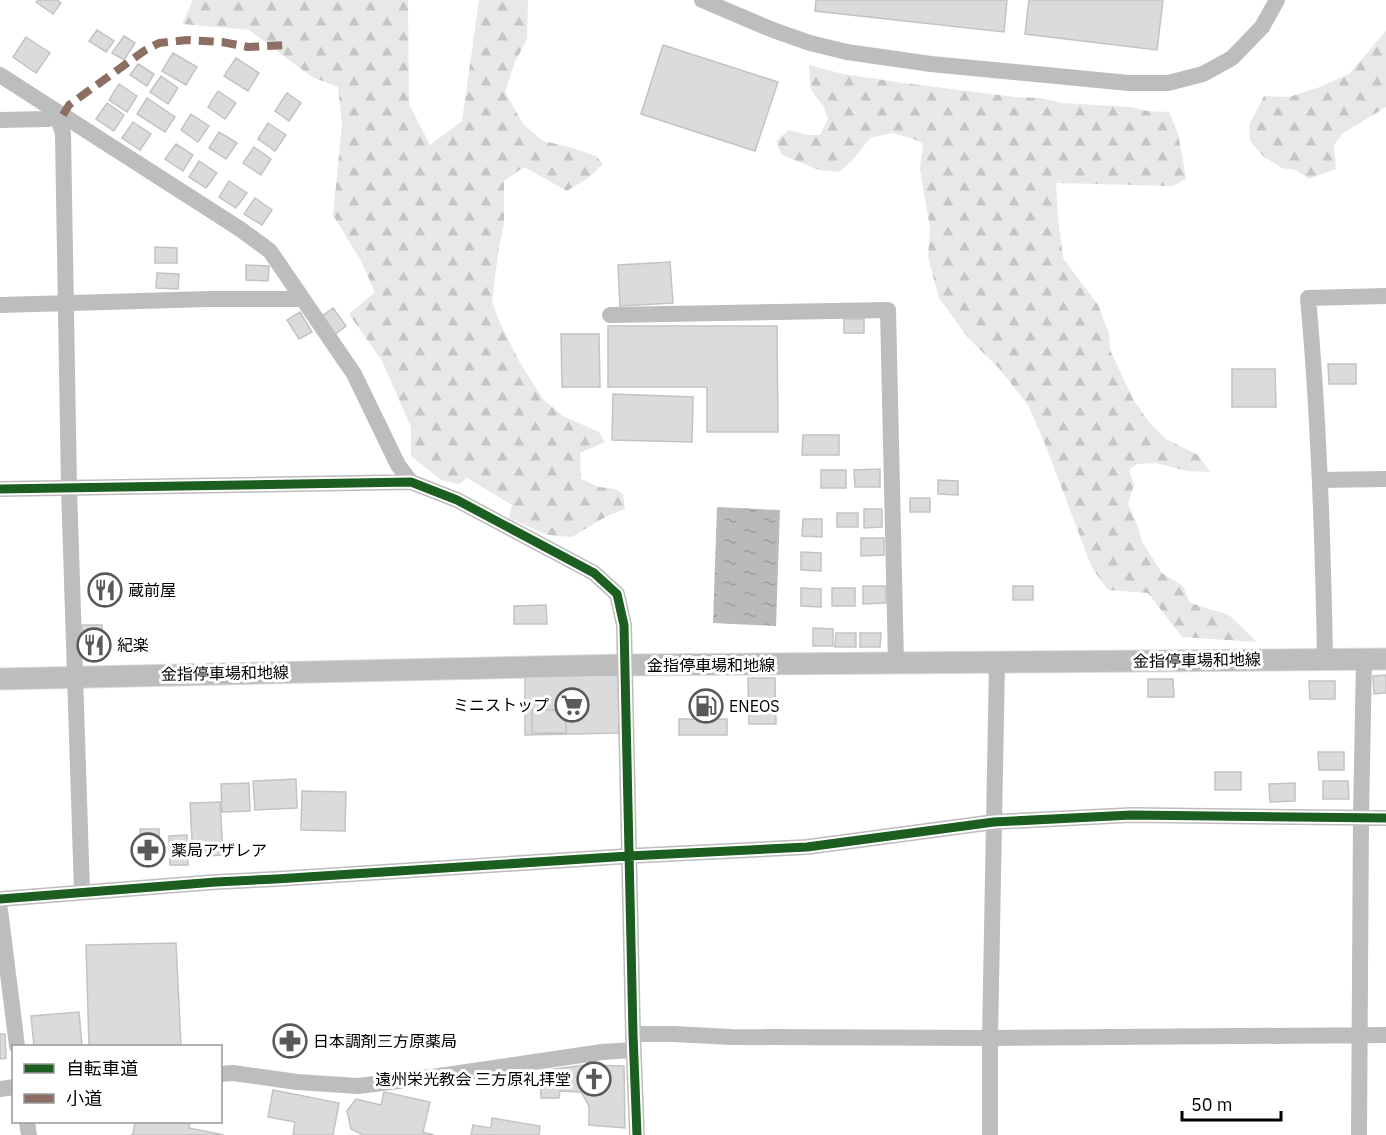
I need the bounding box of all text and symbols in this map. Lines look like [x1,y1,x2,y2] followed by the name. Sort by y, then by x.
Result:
[87,572,123,608] restaurant icon: 蔵前屋
[128,580,176,600] place label: 蔵前屋
[76,627,112,663] restaurant icon: 紀楽
[117,635,149,655] place label: 紀楽
[1133,649,1261,671] street label: 金指停車場和地線
[647,655,775,675] street label: 金指停車場和地線
[161,662,289,684] street label: 金指停車場和地線
[554,687,590,723] supermarket icon: ミニストップ
[688,688,724,724] fuel station icon: ENEOS
[453,695,549,715] place label: ミニストップ
[729,696,780,716] place label: ENEOS
[130,832,166,868] pharmacy icon: 薬局アザレア
[171,840,267,860] place label: 薬局アザレア
[272,1023,308,1059] pharmacy icon: 日本調剤三方原薬局
[313,1031,457,1051] place label: 日本調剤三方原薬局
[12,1045,222,1123] legend
[66,1057,138,1080] text: 自転車道
[576,1061,612,1097] church icon: 遠州栄光教会 三方原礼拝堂
[375,1069,571,1089] place label: 遠州栄光教会 三方原礼拝堂
[1182,1084,1281,1122] scale bar
[66,1087,102,1110] text: 小道
[1191,1093,1233,1116] text: 50 m

